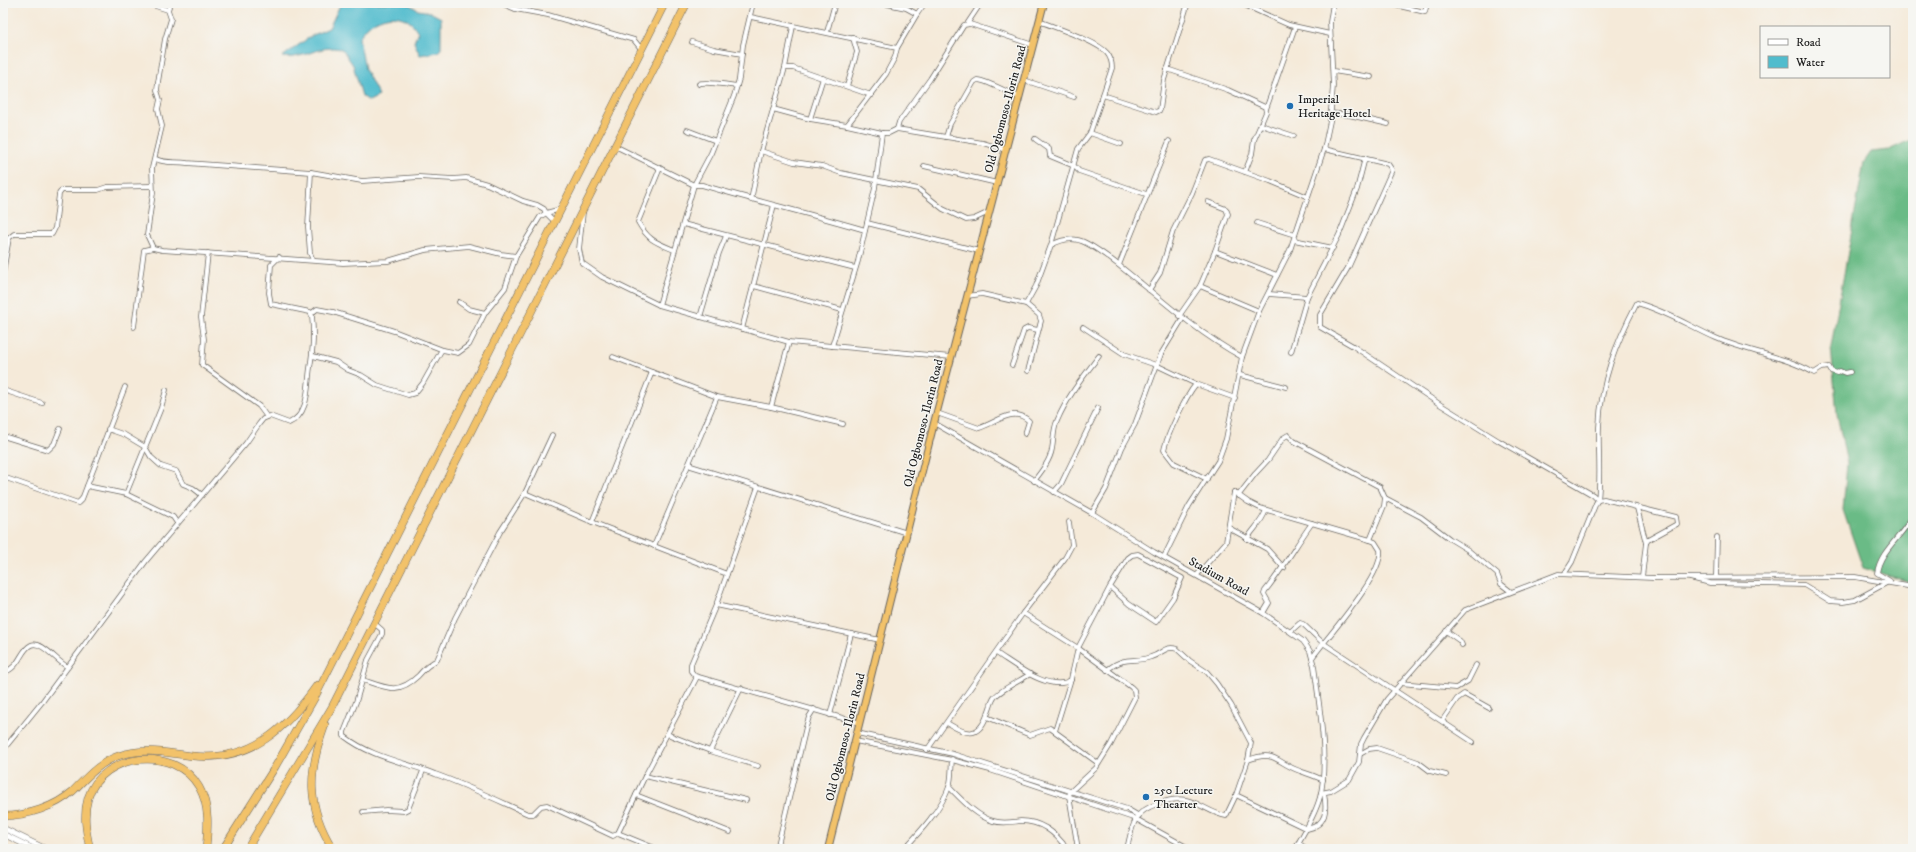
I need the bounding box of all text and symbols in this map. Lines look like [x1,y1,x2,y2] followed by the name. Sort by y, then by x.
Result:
[1760,26,1890,78] legend
[1796,35,1821,50] text: Road
[981,44,1030,175] street label: Old Ogbomoso-Ilorin Road
[1795,55,1825,70] text: Water
[1298,92,1371,121] place label: Imperial Heritage Hotel
[1285,101,1295,111] marker: Imperial Heritage Hotel
[900,358,947,489] street label: Old Ogbomoso-Ilorin Road
[1186,554,1251,599] street label: Stadium Road
[822,672,869,803] street label: Old Ogbomoso-Ilorin Road
[1154,783,1213,812] place label: 250 Lecture Thearter
[1141,792,1151,802] marker: 250 Lecture Thearter

